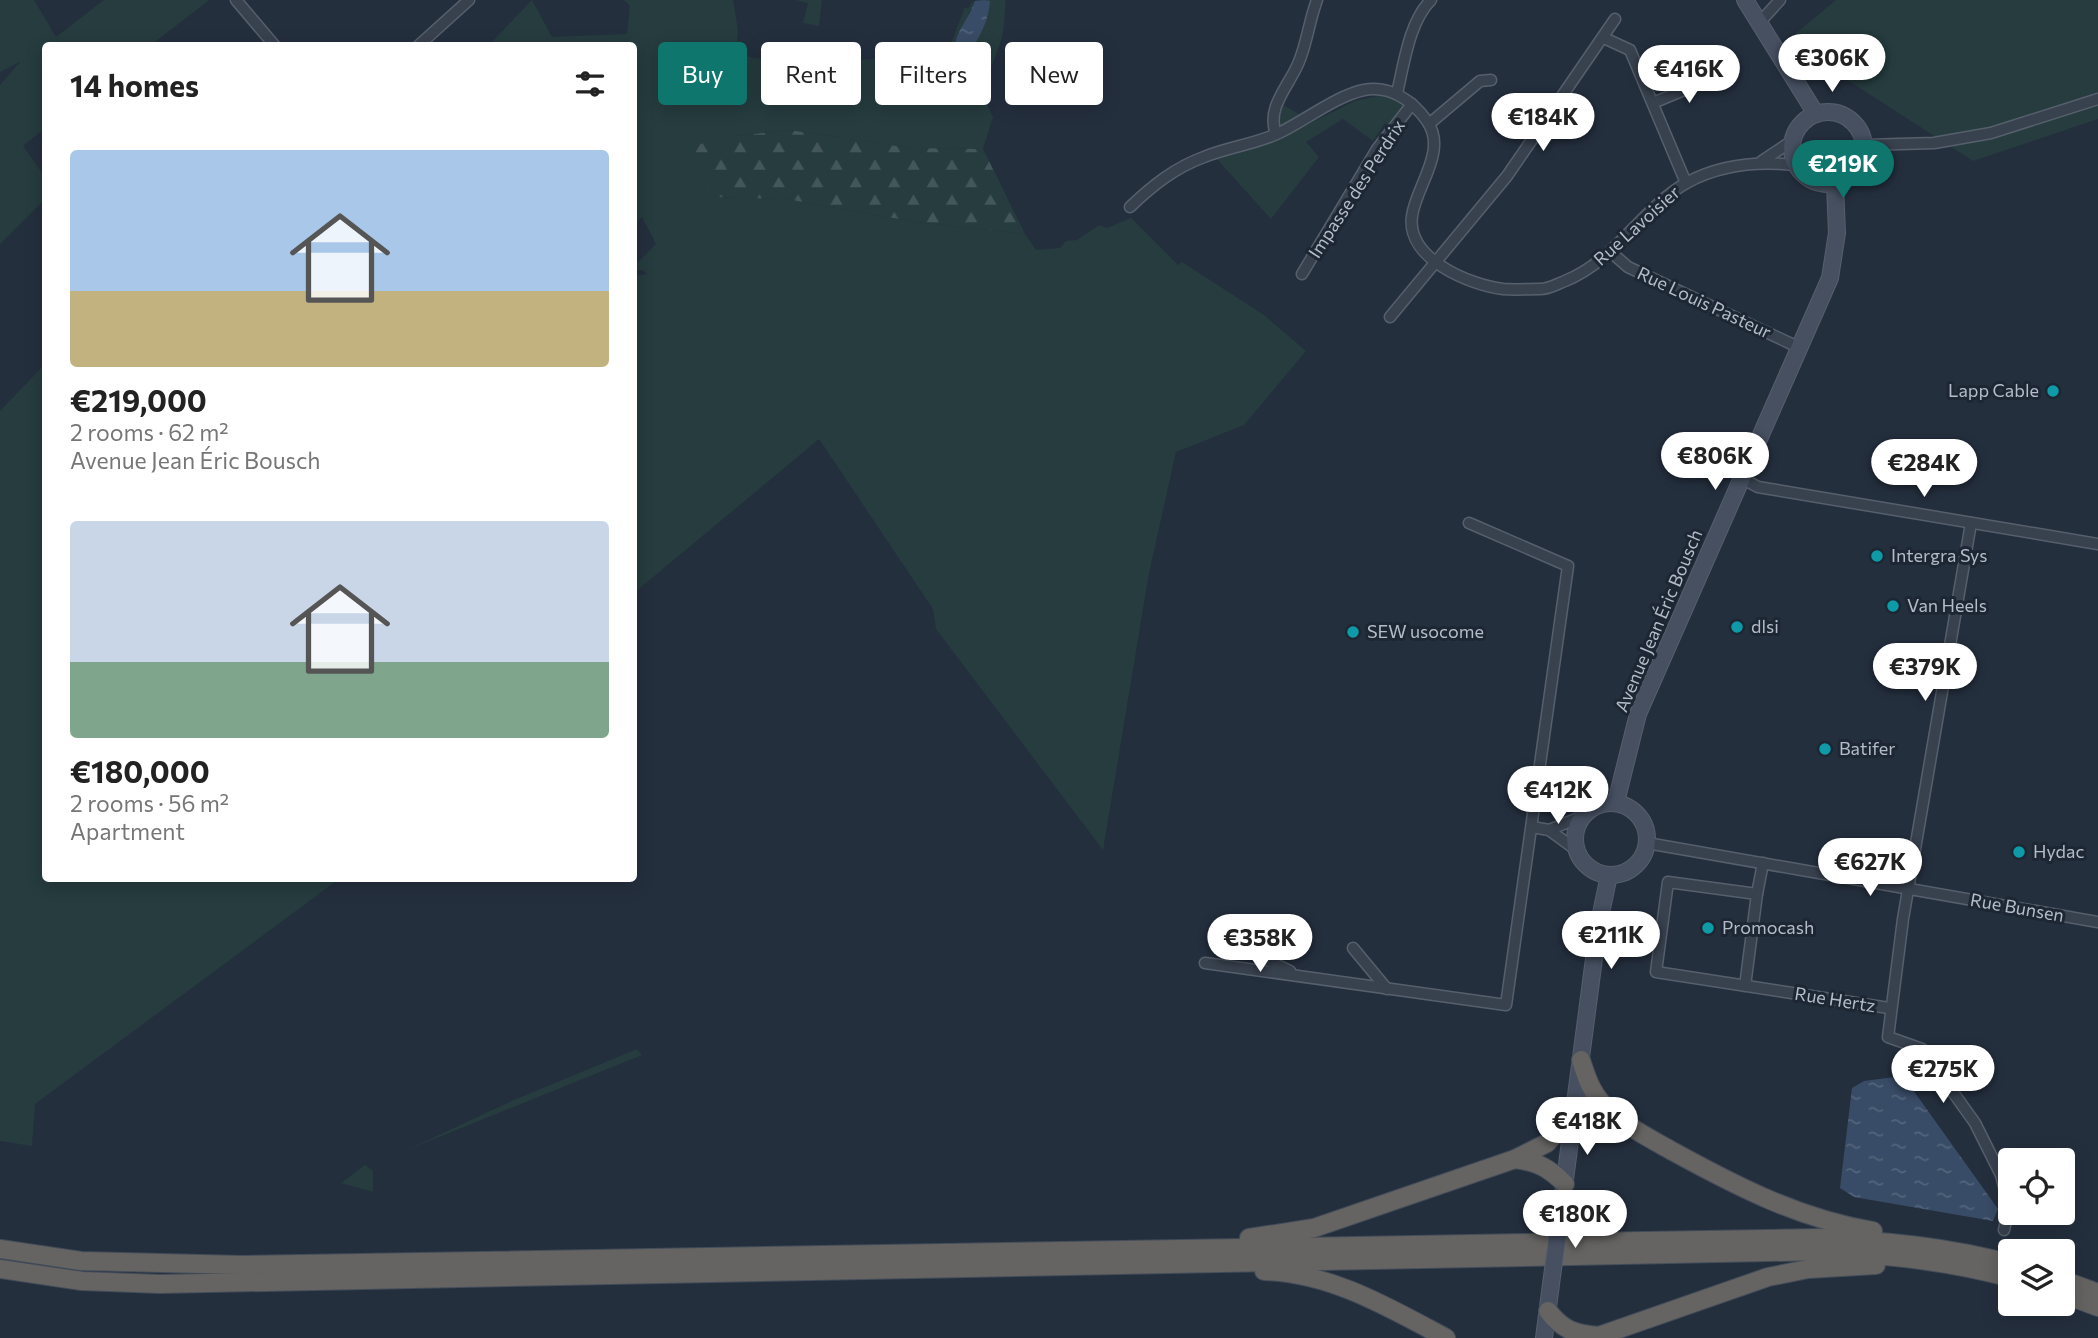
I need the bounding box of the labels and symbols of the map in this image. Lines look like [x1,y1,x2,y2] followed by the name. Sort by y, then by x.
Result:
[1783,34,1881,94] pin: €306K
[1640,46,1738,105] pin: €416K
[1494,94,1592,153] pin: €184K
[1303,115,1409,262] street label: Impasse des Perdrix
[1794,140,1892,200] pin: €219K
[1589,181,1684,270] street label: Rue Lavoisier
[1634,261,1775,343] street label: Rue Louis Pasteur
[1948,379,2039,401] place label: Lapp Cable
[2045,383,2061,399] marker: Lapp Cable
[1666,433,1764,492] pin: €806K
[1875,440,1973,499] pin: €284K
[1610,526,1707,715] street label: Avenue Jean Éric Bousch
[1891,544,1987,566] place label: Intergra Sys
[1869,548,1885,564] marker: Intergra Sys
[1907,594,1987,616] place label: Van Heels
[1885,598,1901,614] marker: Van Heels
[1751,615,1779,637] place label: dlsi
[1729,619,1745,635] marker: dlsi
[1367,620,1484,642] place label: SEW usocome
[1345,624,1361,640] marker: SEW usocome
[1876,644,1974,703] pin: €379K
[1839,737,1895,759] place label: Batifer
[1817,741,1833,757] marker: Batifer
[1509,766,1607,826] pin: €412K
[1821,838,1919,898] pin: €627K
[2033,840,2084,862] place label: Hydac
[2011,844,2027,860] marker: Hydac
[1969,888,2066,926] street label: Rue Bunsen
[1562,912,1660,971] pin: €211K
[1211,914,1309,974] pin: €358K
[1722,916,1814,938] place label: Promocash
[1700,920,1716,936] marker: Promocash
[1793,982,1877,1016] street label: Rue Hertz
[1894,1046,1992,1105] pin: €275K
[1538,1098,1636,1157] pin: €418K
[1526,1190,1624,1250] pin: €180K

